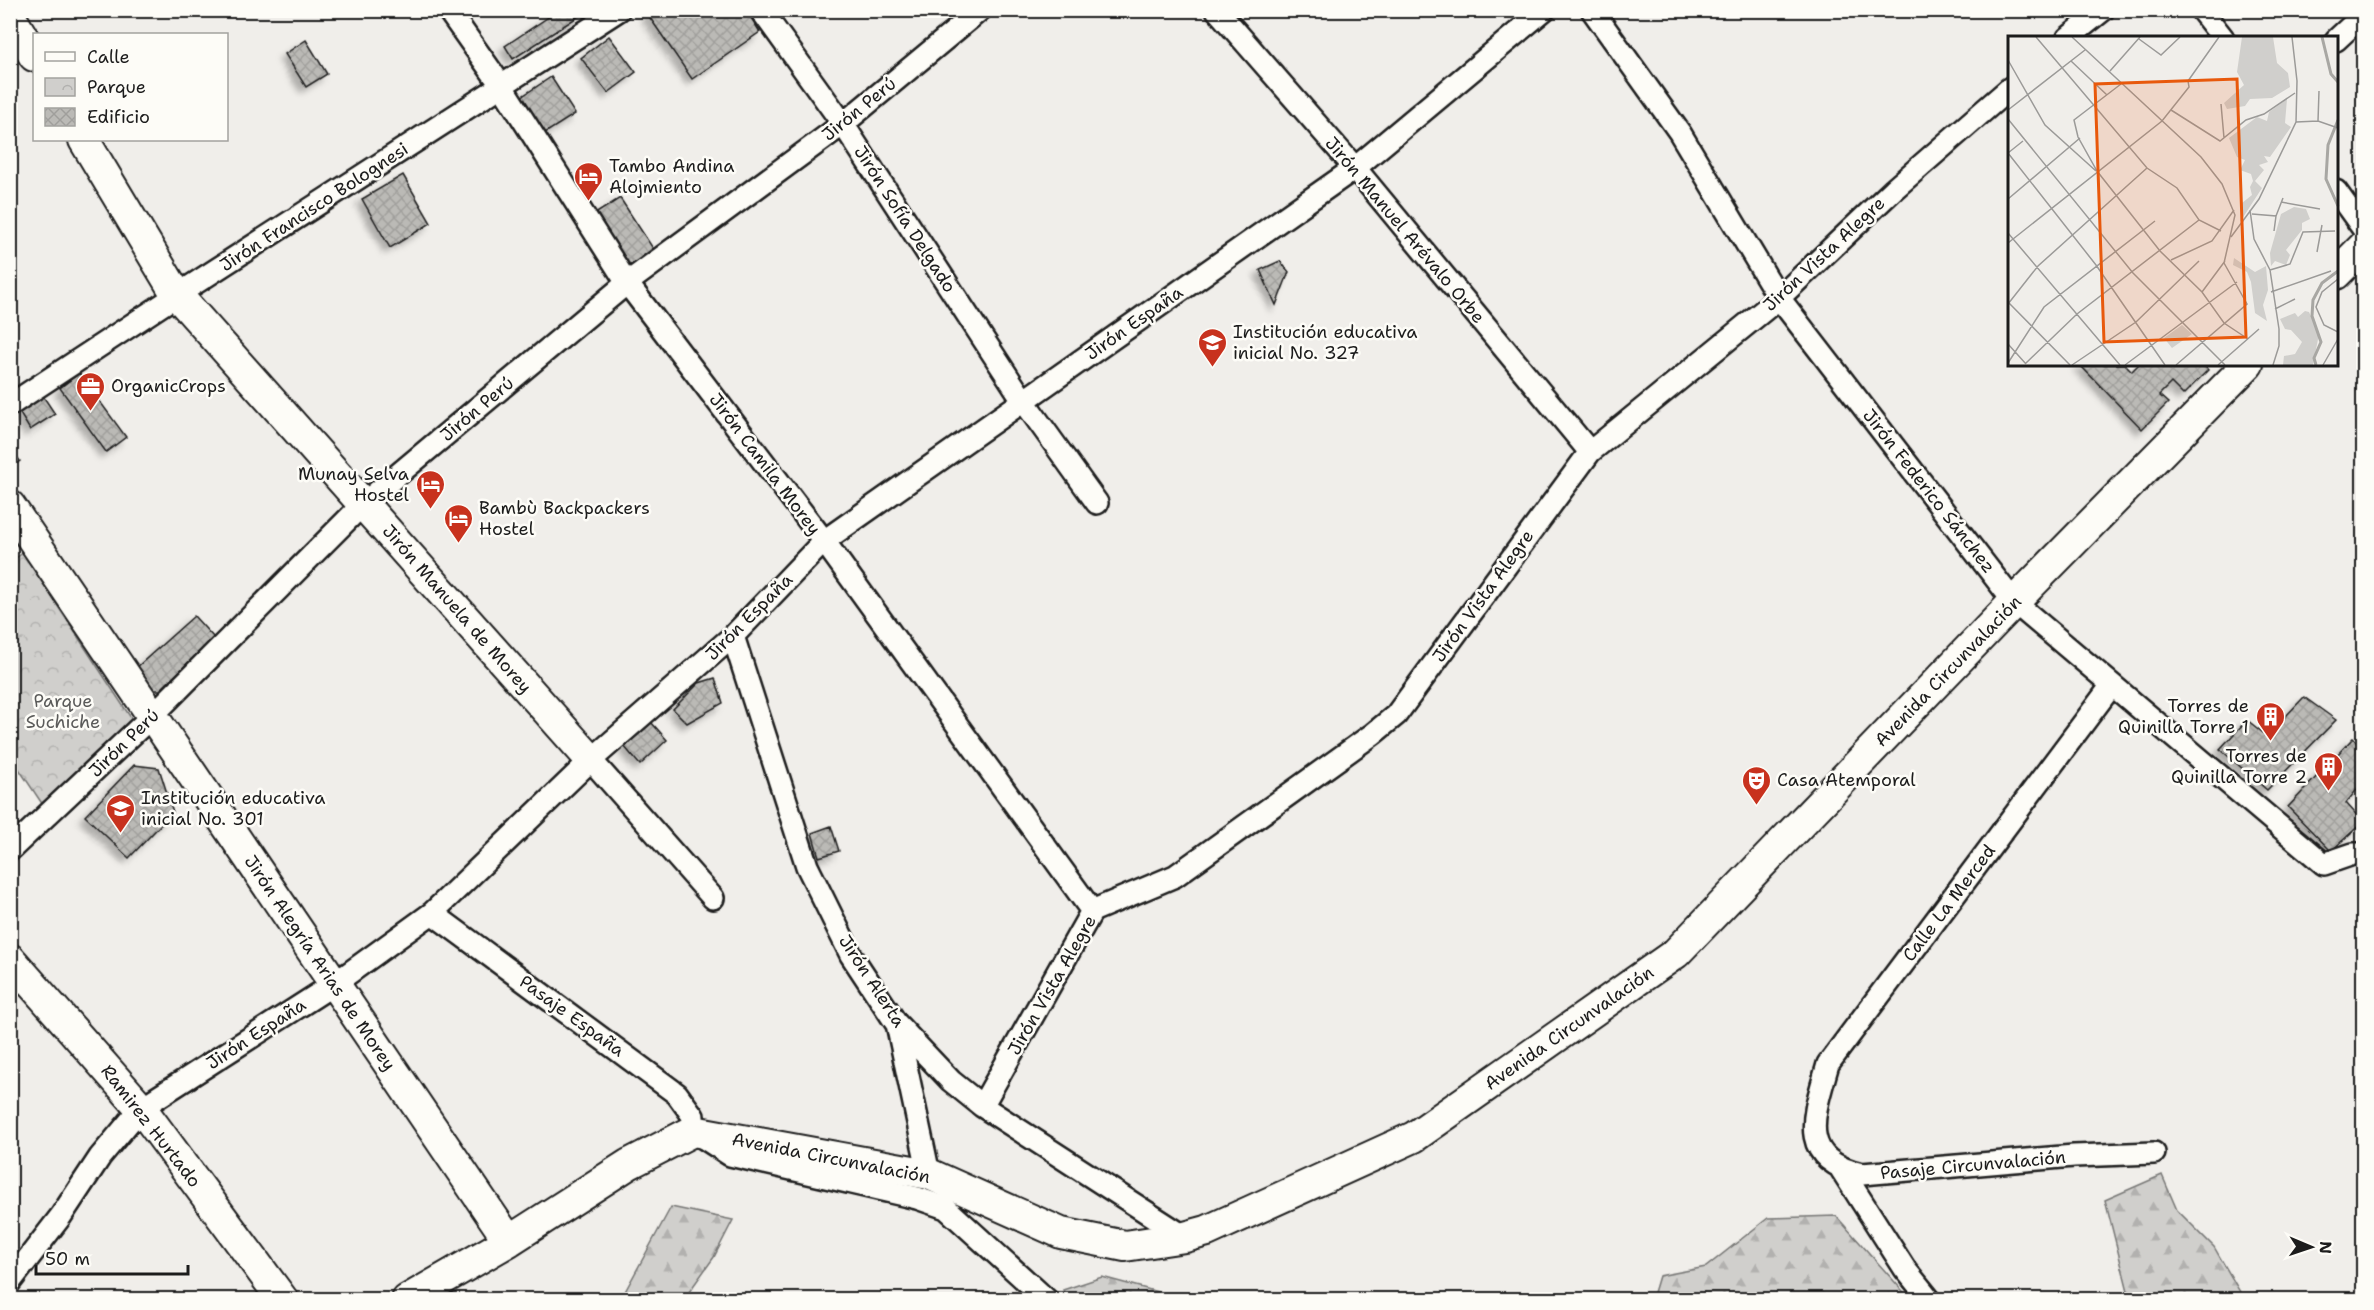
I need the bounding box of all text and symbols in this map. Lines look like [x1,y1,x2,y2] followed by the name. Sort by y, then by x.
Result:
[33,33,228,141] legend
[2008,36,2338,366] inset map
[87,45,130,69] text: Calle
[817,72,901,146] street label: Jirón Perú
[87,75,146,99] text: Parque
[87,105,150,129] text: Edificio
[1320,132,1490,328] street label: Jirón Manuel Arévalo Orbe
[215,137,413,277] street label: Jirón Francisco Bolognesi
[848,141,962,297] street label: Jirón Sofía Delgado
[609,154,735,199] place label: Tambo Andina Alojmiento
[572,160,604,202] hotel icon: Tambo Andina Alojmiento
[1758,191,1890,317] street label: Jirón Vista Alegre
[1080,280,1188,366] street label: Jirón España
[1233,320,1418,365] place label: Institución educativa inicial No. 327
[1196,326,1228,368] school or university icon: Institución educativa inicial No. 327
[74,370,106,412] office icon: OrganicCrops
[435,371,519,447] street label: Jirón Perú
[111,374,226,398] place label: OrganicCrops
[704,388,826,540] street label: Jirón Camila Morey
[1857,404,2001,578] street label: Jirón Federico Sánchez
[298,462,410,507] place label: Munay Selva Hostel
[414,468,446,510] hotel icon: Munay Selva Hostel
[479,496,650,541] place label: Bambù Backpackers Hostel
[442,502,474,544] hotel icon: Bambù Backpackers Hostel
[377,519,537,699] street label: Jirón Manuela de Morey
[1427,525,1539,667] street label: Jirón Vista Alegre
[700,568,798,666] street label: Jirón España
[1869,590,2027,752] street label: Avenida Circunvalación
[26,689,100,734] park label: Parque Suchiche
[2118,694,2249,739] place label: Torres de Quinilla Torre 1
[2254,700,2286,742] building icon: Torres de Quinilla Torre 1
[84,703,164,783] street label: Jirón Perú
[2171,744,2307,789] place label: Torres de Quinilla Torre 2
[2312,750,2344,792] building icon: Torres de Quinilla Torre 2
[1740,764,1772,806] theatre icon: Casa Atemporal
[1777,768,1916,792] place label: Casa Atemporal
[141,786,326,831] place label: Institución educativa inicial No. 301
[104,792,136,834] school or university icon: Institución educativa inicial No. 301
[1897,840,2001,966] street label: Calle La Merced
[239,851,401,1075] street label: Jirón Alegría Arias de Morey
[1002,911,1102,1059] street label: Jirón Vista Alegre
[833,930,911,1032] street label: Jirón Alerta
[1480,960,1658,1096] street label: Avenida Circunvalación
[515,970,629,1062] street label: Pasaje España
[202,993,310,1075] street label: Jirón España
[95,1060,207,1192] street label: Ramirez Hurtado
[730,1127,932,1189] street label: Avenida Circunvalación
[1879,1145,2067,1185] street label: Pasaje Circunvalación
[2281,1217,2341,1277] north arrow
[36,1238,188,1276] scale bar
[2315,1241,2336,1254] text: N
[45,1247,90,1271] text: 50 m

